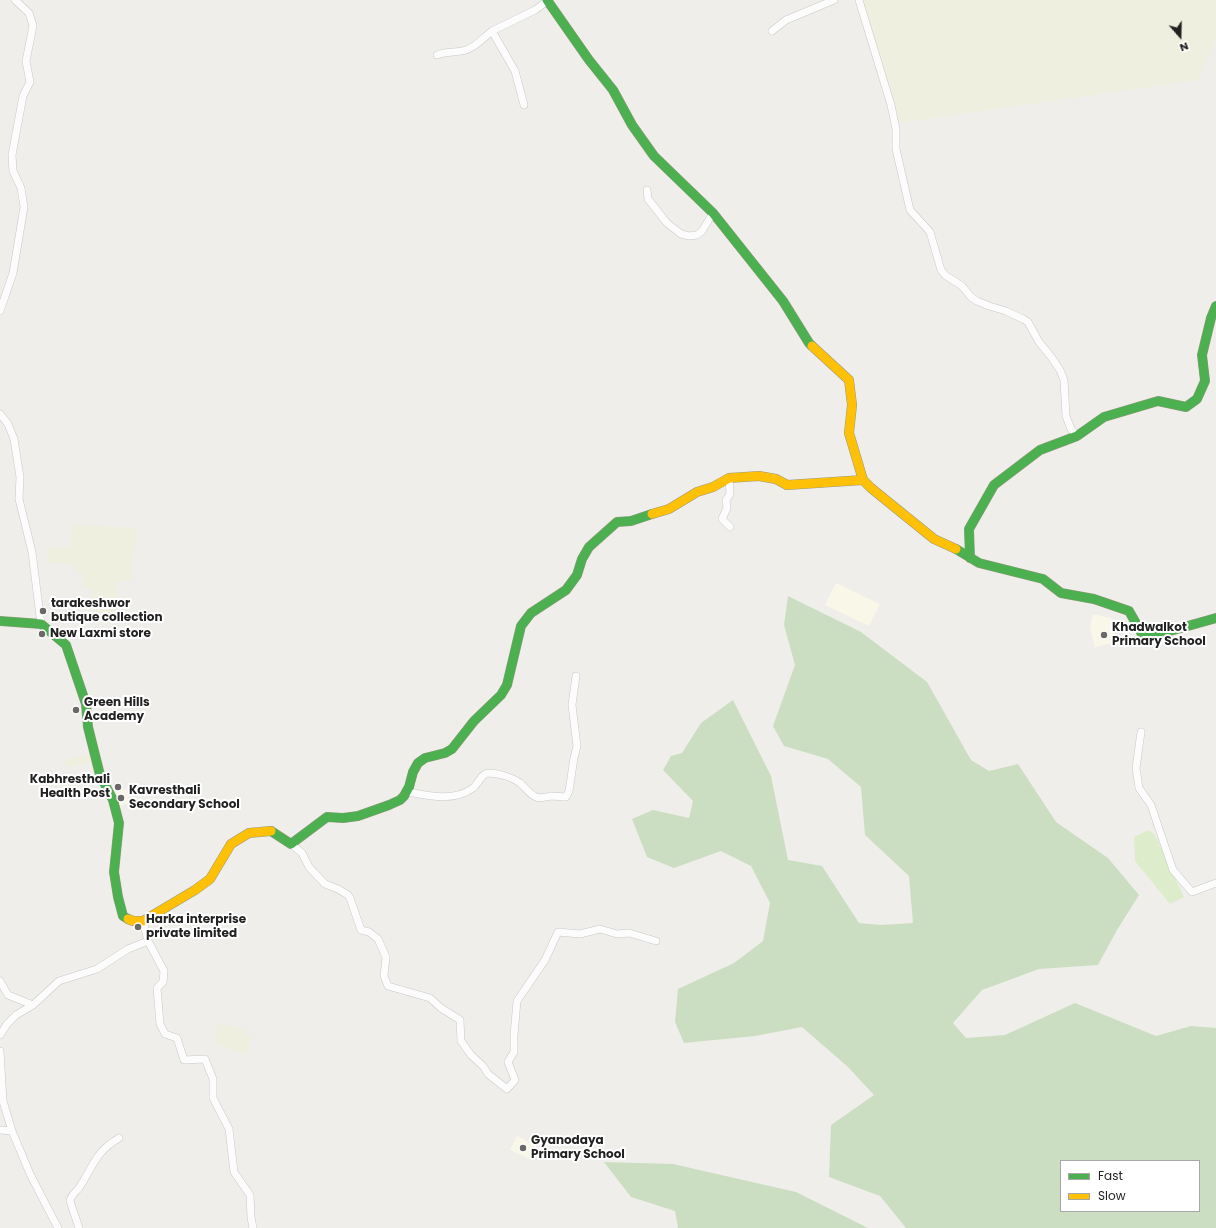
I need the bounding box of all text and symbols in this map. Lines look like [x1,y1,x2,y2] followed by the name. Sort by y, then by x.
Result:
[1160,16,1200,56] north arrow
[1177,38,1191,56] text: N
[51,597,163,625] place label: tarakeshwor butique collection
[38,606,48,616] marker: tarakeshwor butique collection
[1112,621,1206,649] place label: Khadwalkot Primary School
[50,627,151,641] place label: New Laxmi store
[37,629,47,639] marker: New Laxmi store
[1099,630,1109,640] marker: Khadwalkot Primary School
[84,696,150,724] place label: Green Hills Academy
[71,705,81,715] marker: Green Hills Academy
[30,773,110,801] place label: Kabhresthali Health Post
[113,782,123,792] marker: Kabhresthali Health Post
[129,784,240,812] place label: Kavresthali Secondary School
[116,793,126,803] marker: Kavresthali Secondary School
[146,913,246,941] place label: Harka interprise private limited
[133,922,143,932] marker: Harka interprise private limited
[531,1134,625,1162] place label: Gyanodaya Primary School
[518,1143,528,1153] marker: Gyanodaya Primary School
[1060,1160,1200,1212] legend
[1098,1167,1123,1184] text: Fast
[1098,1187,1126,1204] text: Slow

